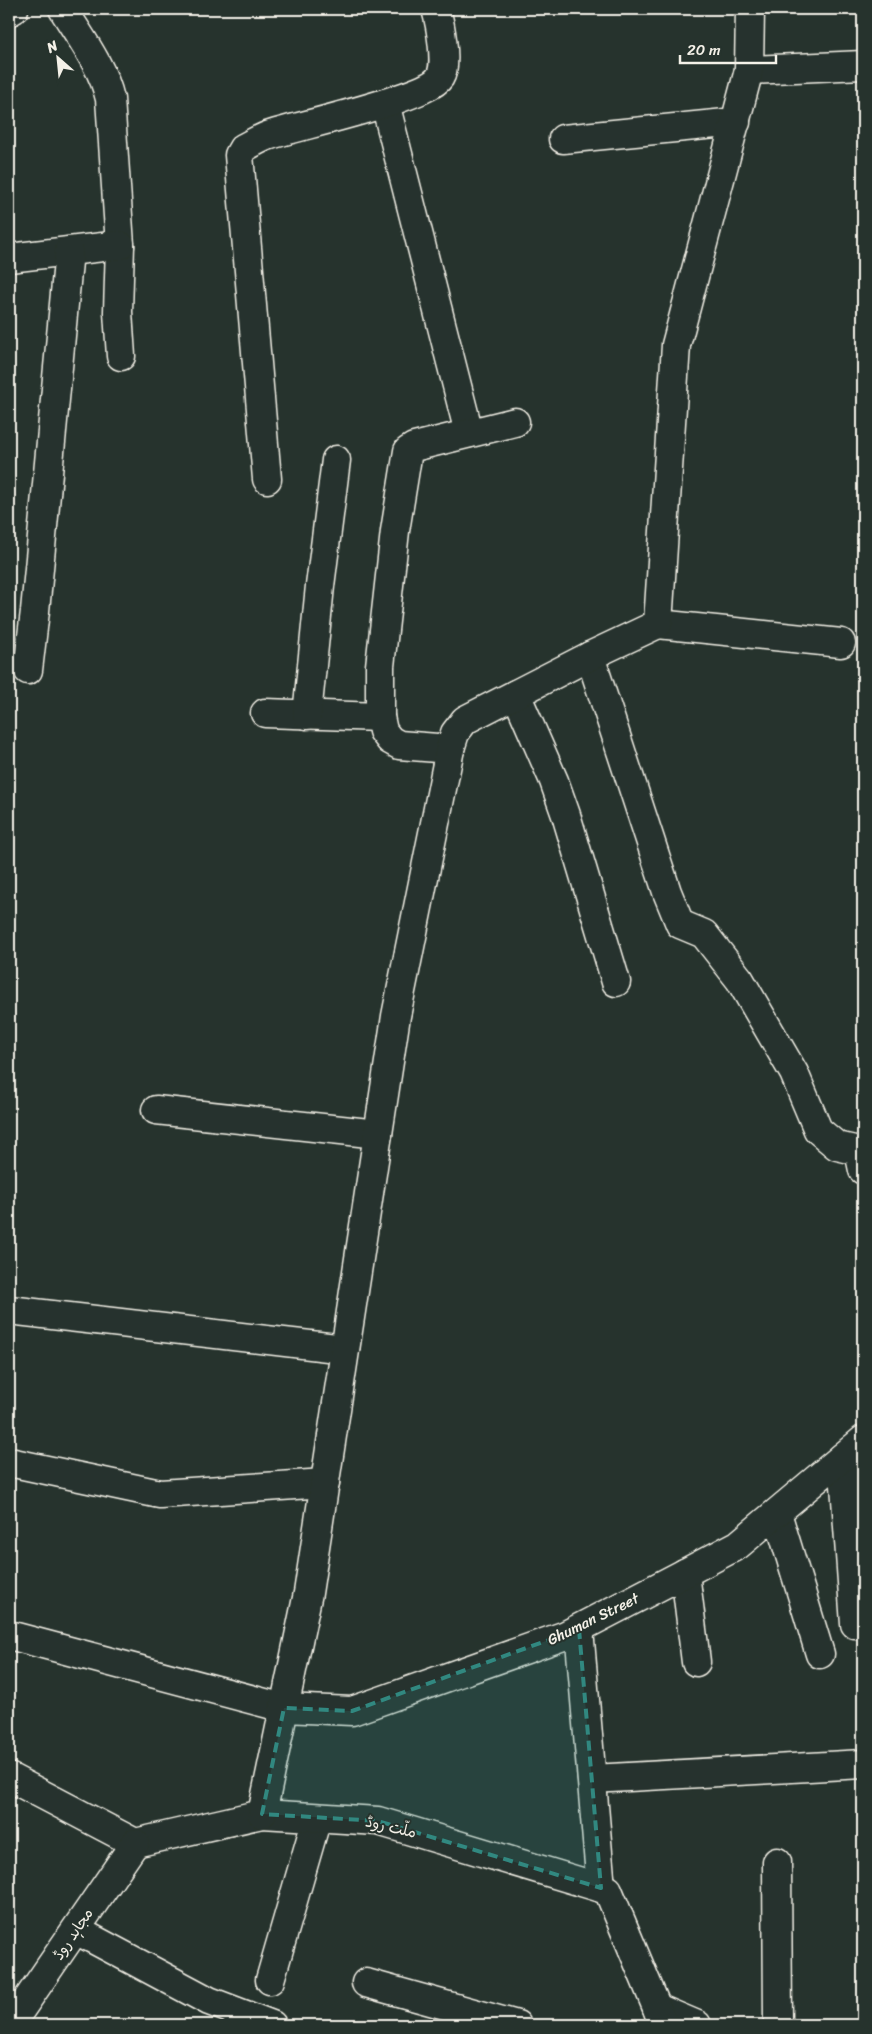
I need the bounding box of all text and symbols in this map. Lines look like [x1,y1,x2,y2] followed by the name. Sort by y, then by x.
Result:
[32,32,82,82] north arrow
[680,32,776,64] scale bar
[41,33,63,61] text: N
[687,37,721,63] text: 20 m
[543,1585,644,1652] street label: Ghuman Street
[363,1809,419,1845] street label: ملّت روڈ
[46,1902,100,1966] street label: مجاہد روڈ

